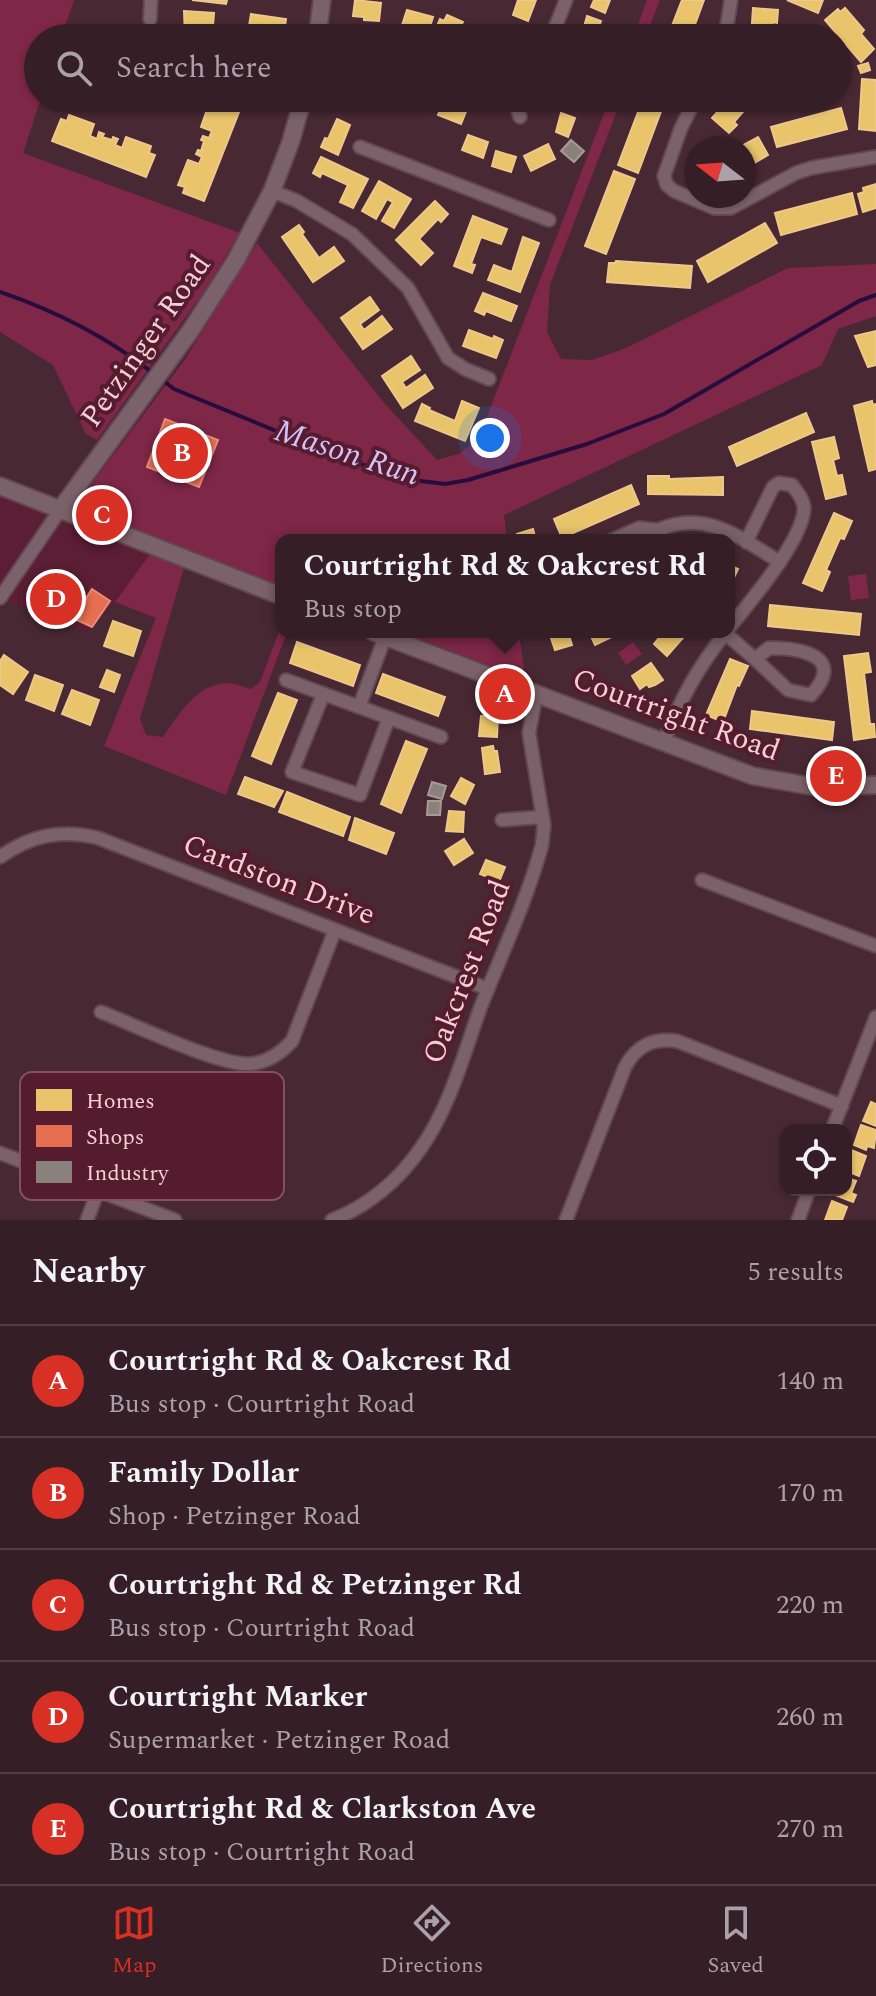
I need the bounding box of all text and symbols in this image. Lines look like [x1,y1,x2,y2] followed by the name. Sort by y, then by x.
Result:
[24,24,852,112] search box
[116,45,272,91] text: Search here
[52,46,96,90] icon: search
[684,136,756,208] north arrow
[69,245,223,437] street label: Petzinger Road
[268,406,426,500] water label: Mason Run
[470,418,510,458] your location
[156,423,208,483] pin: B
[76,485,128,545] pin: C
[275,534,735,638] popup
[303,543,707,589] text: Courtright Rd & Oakcrest Rd
[30,569,82,629] pin: D
[303,589,402,629] text: Bus stop
[566,656,786,774] street label: Courtright Road
[479,664,531,724] pin: A
[810,746,862,806] pin: E
[176,822,382,938] street label: Cardston Drive
[411,873,523,1071] street label: Oakcrest Road
[20,1072,284,1200] legend
[86,1085,155,1118] text: Homes
[86,1121,144,1154] text: Shops
[780,1124,852,1196] map controls
[780,1124,852,1196] button: locate
[86,1157,170,1190] text: Industry
[32,1246,145,1298] text: Nearby
[748,1252,844,1292] text: 5 results
[108,1338,511,1384] text: Courtright Rd & Oakcrest Rd
[48,1361,68,1401] text: A
[776,1361,844,1401] text: 140 m
[108,1384,415,1424] text: Bus stop · Courtright Road
[108,1450,299,1496] text: Family Dollar
[49,1473,67,1513] text: B
[776,1473,844,1513] text: 170 m
[108,1496,361,1536] text: Shop · Petzinger Road
[108,1562,522,1608] text: Courtright Rd & Petzinger Rd
[49,1585,67,1625] text: C
[776,1585,844,1625] text: 220 m
[108,1608,415,1648] text: Bus stop · Courtright Road
[108,1674,367,1720] text: Courtright Marker
[48,1697,68,1737] text: D
[776,1697,844,1737] text: 260 m
[108,1720,450,1760] text: Supermarket · Petzinger Road
[108,1786,536,1832] text: Courtright Rd & Clarkston Ave
[49,1809,67,1849] text: E
[776,1809,844,1849] text: 270 m
[108,1832,415,1872] text: Bus stop · Courtright Road
[112,1901,156,1982] tab: Map
[381,1901,483,1982] tab: Directions
[707,1901,764,1982] tab: Saved

